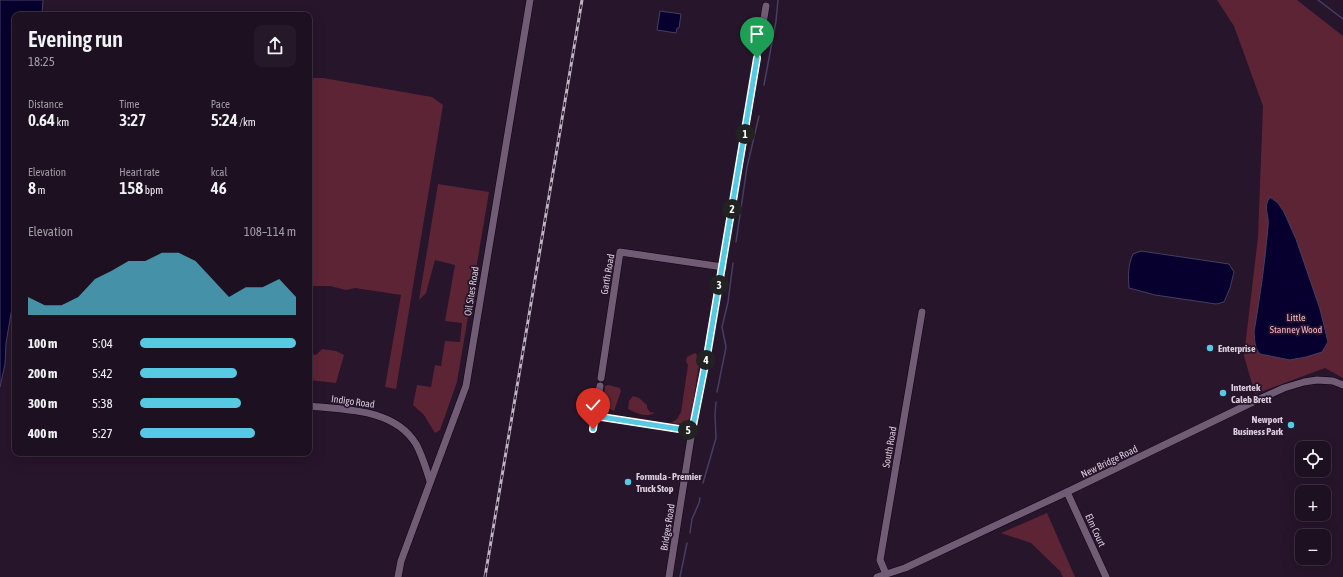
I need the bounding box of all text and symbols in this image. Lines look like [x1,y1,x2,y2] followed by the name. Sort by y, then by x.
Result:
[740,17,774,58] pin
[746,23,768,45] icon: arrive
[254,25,296,67] button: share
[28,26,123,52] text: Evening run
[28,54,55,69] text: 18:25
[28,98,63,110] text: Distance
[119,98,139,110] text: Time
[211,98,230,110] text: Pace
[28,110,55,130] text: 0.64
[119,110,146,130] text: 3:27
[211,110,238,130] text: 5:24
[55,116,69,128] text: km
[238,116,256,128] text: /km
[735,124,755,144] pin: 1
[742,128,748,140] text: 1
[28,166,66,178] text: Elevation
[119,166,160,178] text: Heart rate
[211,166,227,178] text: kcal
[28,178,36,198] text: 8
[119,178,143,198] text: 158
[211,178,227,198] text: 46
[36,184,45,196] text: m
[143,184,163,196] text: bpm
[722,199,742,219] pin: 2
[729,203,735,215] text: 2
[28,224,73,239] text: Elevation
[244,224,296,239] text: 108–114 m
[599,253,617,295] street label: Garth Road
[462,265,481,317] street label: Oil Sites Road
[709,275,729,295] pin: 3
[716,279,722,291] text: 3
[1270,312,1322,335] park label: Little Stanney Wood
[28,336,57,351] text: 100 m
[92,336,113,351] text: 5:04
[1205,343,1215,353] marker: Enterprise
[1218,343,1256,354] place label: Enterprise
[696,350,716,370] pin: 4
[703,354,709,366] text: 4
[28,366,57,381] text: 200 m
[92,366,113,381] text: 5:42
[1231,382,1271,405] place label: Intertek Caleb Brett
[576,388,610,429] pin
[1218,388,1228,398] marker: Intertek Caleb Brett
[331,393,376,410] street label: Indigo Road
[582,394,604,416] icon: check
[28,396,57,411] text: 300 m
[92,396,113,411] text: 5:38
[1233,414,1284,437] place label: Newport Business Park
[678,420,698,440] pin: 5
[1286,420,1296,430] marker: Newport Business Park
[685,424,691,436] text: 5
[880,425,899,469] street label: South Road
[28,426,57,441] text: 400 m
[92,426,113,441] text: 5:27
[1295,441,1331,565] map controls
[1295,441,1331,477] button: locate
[1079,443,1140,480] street label: New Bridge Road
[636,471,702,494] place label: Formula - Premier Truck Stop
[623,477,633,487] marker: Formula - Premier Truck Stop
[1295,485,1331,521] button: +
[658,503,677,551] street label: Bridges Road
[1083,512,1108,549] street label: Elm Court
[1295,529,1331,565] button: −

